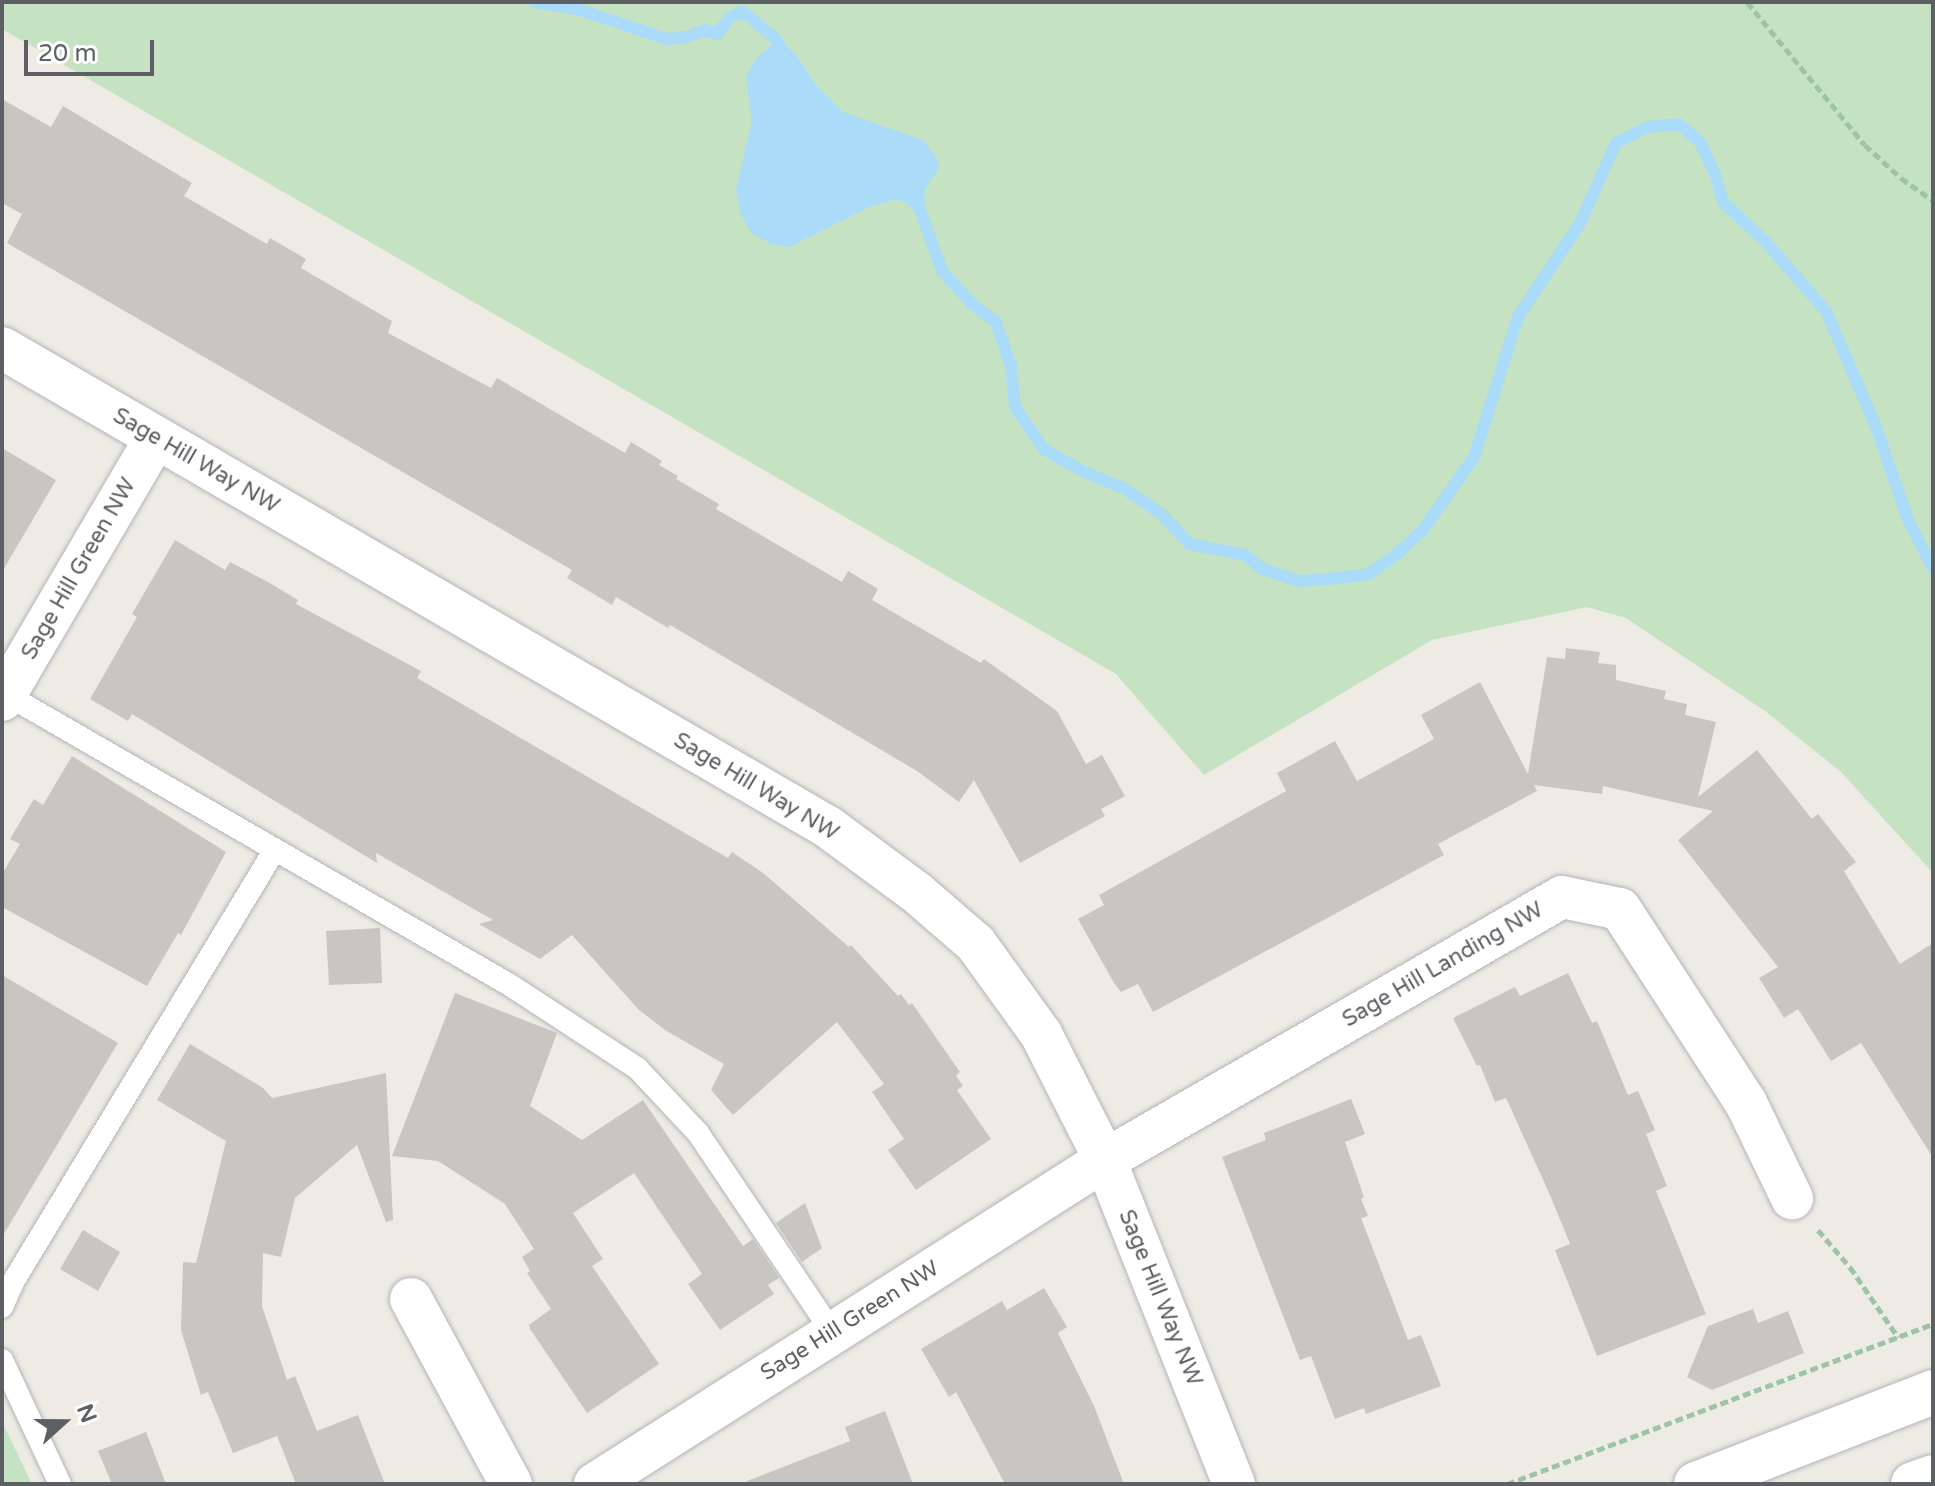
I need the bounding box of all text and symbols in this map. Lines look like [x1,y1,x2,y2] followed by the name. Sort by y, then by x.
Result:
[28,24,158,74] scale bar
[38,39,96,68] text: 20 m
[108,403,284,519] street label: Sage Hill Way NW
[16,474,142,664] street label: Sage Hill Green NW
[669,727,843,847] street label: Sage Hill Way NW
[1338,897,1548,1033] street label: Sage Hill Landing NW
[1113,1206,1207,1390] street label: Sage Hill Way NW
[756,1255,944,1387] street label: Sage Hill Green NW
[24,1382,104,1462] north arrow
[71,1400,102,1426] text: N

